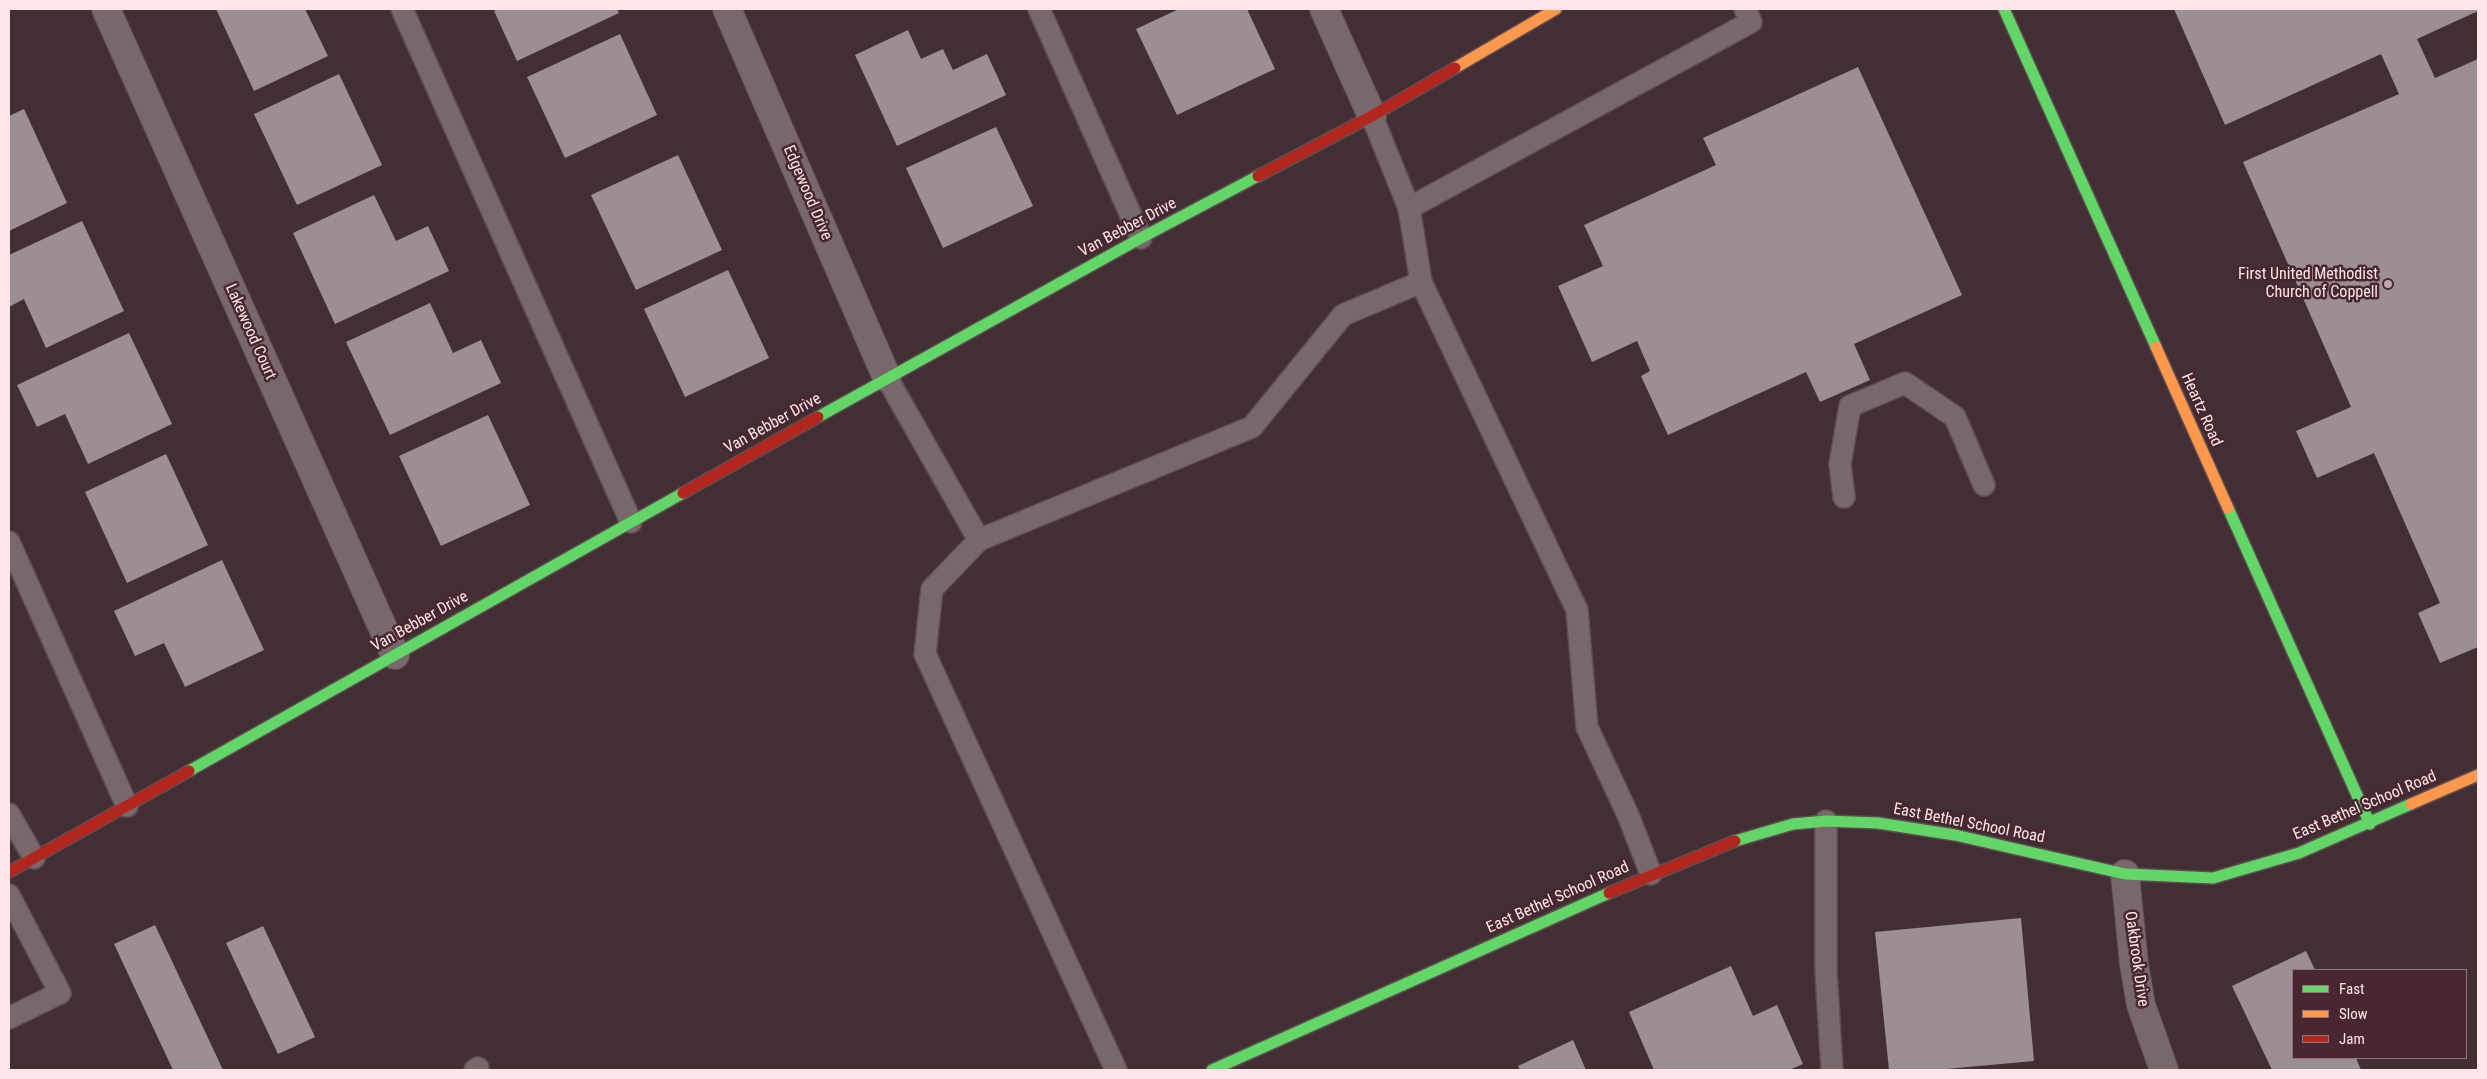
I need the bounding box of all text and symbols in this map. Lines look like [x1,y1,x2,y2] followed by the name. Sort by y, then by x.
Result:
[778,143,836,243] street label: Edgewood Drive
[1076,194,1180,262] street label: Van Bebber Drive
[2238,265,2378,303] place label: First United Methodist Church of Coppell
[2382,278,2394,290] marker: First United Methodist Church of Coppell
[220,281,280,383] street label: Lakewood Court
[2176,371,2226,449] street label: Heartz Road
[721,390,825,458] street label: Van Bebber Drive
[368,588,472,656] street label: Van Bebber Drive
[2290,767,2440,845] street label: East Bethel School Road
[1892,800,2046,848] street label: East Bethel School Road
[1484,858,1632,938] street label: East Bethel School Road
[2120,910,2152,1008] street label: Oakbrook Drive
[2292,969,2467,1059] legend
[2339,980,2364,998] text: Fast
[2339,1005,2368,1023] text: Slow
[2339,1030,2365,1048] text: Jam

